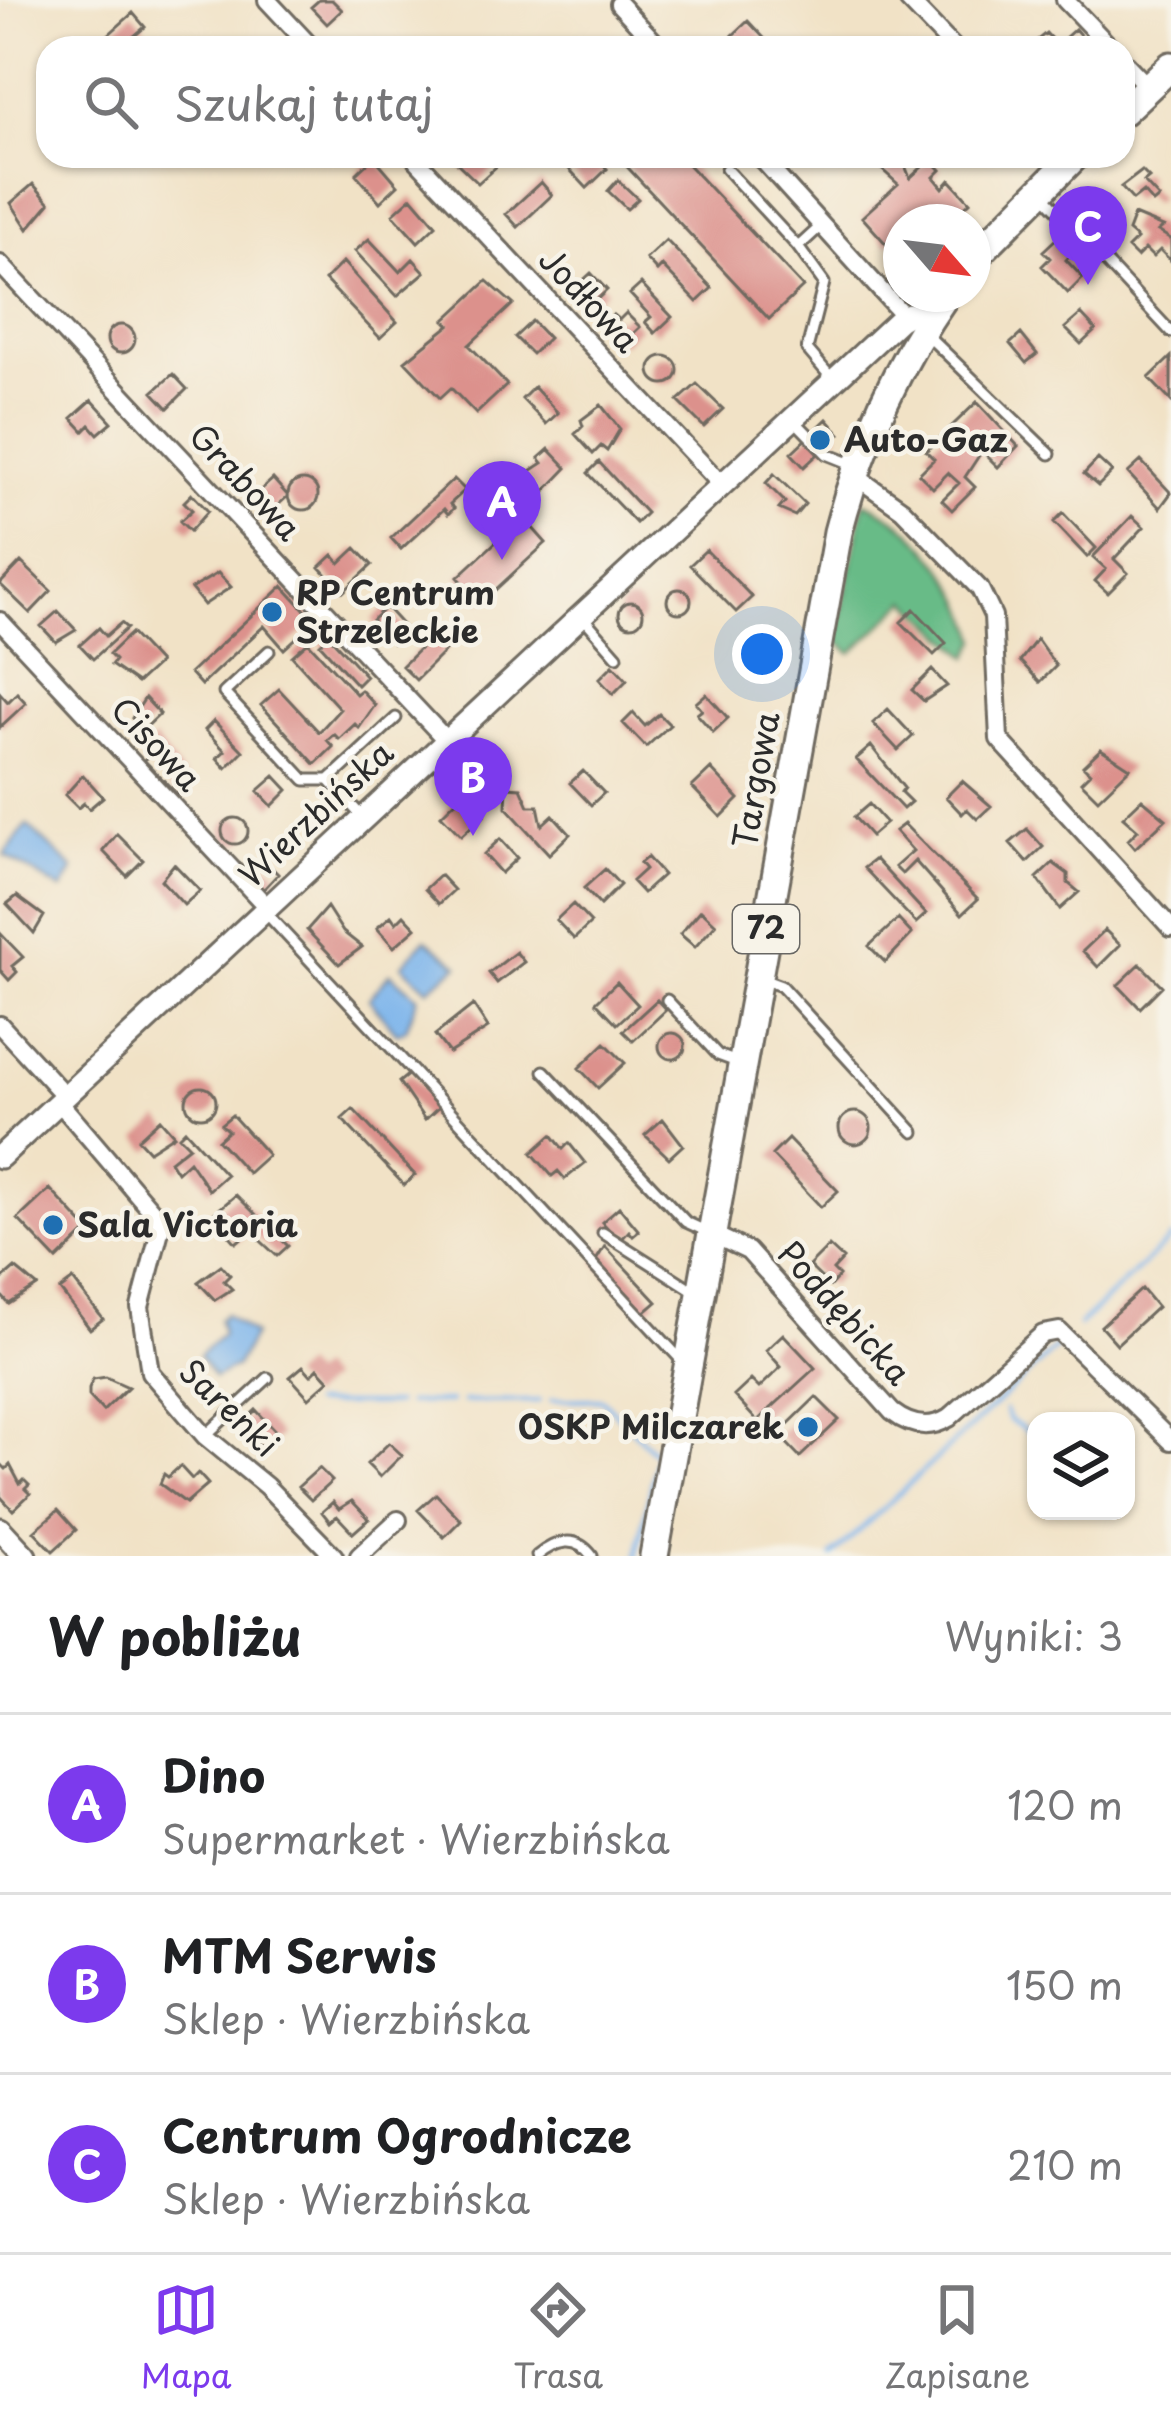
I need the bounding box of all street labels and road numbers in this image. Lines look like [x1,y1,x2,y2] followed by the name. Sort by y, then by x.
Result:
[529,235,653,363] street label: Jodłowa
[179,411,314,551] street label: Grabowa
[100,684,215,802] street label: Cisowa
[717,707,791,852] street label: Targowa
[226,727,404,897] street label: Wierzbińska
[733,905,799,953] road number: 72
[767,1228,924,1395] street label: Poddębicka
[169,1346,292,1467] street label: Sarenki

